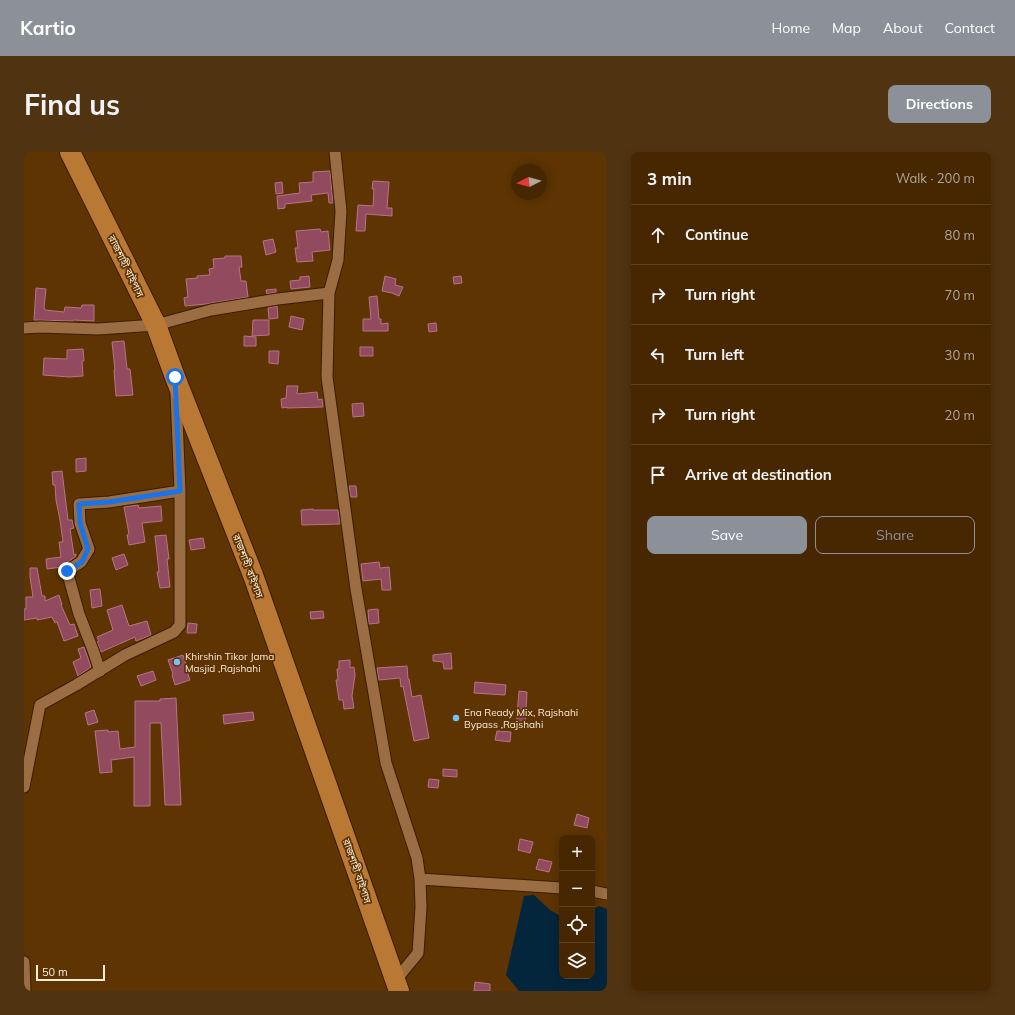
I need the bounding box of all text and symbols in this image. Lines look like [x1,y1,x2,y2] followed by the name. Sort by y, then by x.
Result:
[20,16,76,40] text: Kartio
[771,19,810,37] text: Home
[832,19,861,37] text: Map
[883,19,923,37] text: About
[945,19,995,37] text: Contact
[888,85,991,123] button: Directions
[24,87,120,122] text: Find us
[511,164,547,200] north arrow
[647,168,692,189] text: 3 min
[896,170,975,186] text: Walk · 200 m
[647,224,669,246] icon: ahead
[685,225,748,244] text: Continue
[945,227,975,243] text: 80 m
[105,232,147,300] street label: রাজশাহী বাইপাস
[647,284,669,306] icon: right
[685,285,755,304] text: Turn right
[945,287,975,303] text: 70 m
[647,344,669,366] icon: left
[685,345,744,364] text: Turn left
[945,347,975,363] text: 30 m
[166,368,184,386] route start
[647,404,669,426] icon: right
[685,405,755,424] text: Turn right
[945,407,975,423] text: 20 m
[647,464,669,486] icon: arrive
[685,465,832,484] text: Arrive at destination
[647,516,807,554] button: Save
[815,516,975,554] button: Share
[230,531,266,600] street label: রাজশাহী বাইপাস
[58,562,76,580] route end
[185,650,274,675] place label: Khirshin Tikor Jama Masjid ,Rajshahi
[172,657,182,667] marker: Khirshin Tikor Jama Masjid ,Rajshahi
[464,706,578,731] place label: Ena Ready Mix, Rajshahi Bypass ,Rajshahi
[451,713,461,723] marker: Ena Ready Mix, Rajshahi Bypass ,Rajshahi
[559,835,595,979] map controls
[559,835,595,871] button: +
[340,836,374,906] street label: রাজশাহী বাইপাস
[559,871,595,907] button: −
[559,907,595,943] button: locate
[559,943,595,979] button: layers
[36,963,105,982] scale bar
[42,965,68,979] text: 50 m

